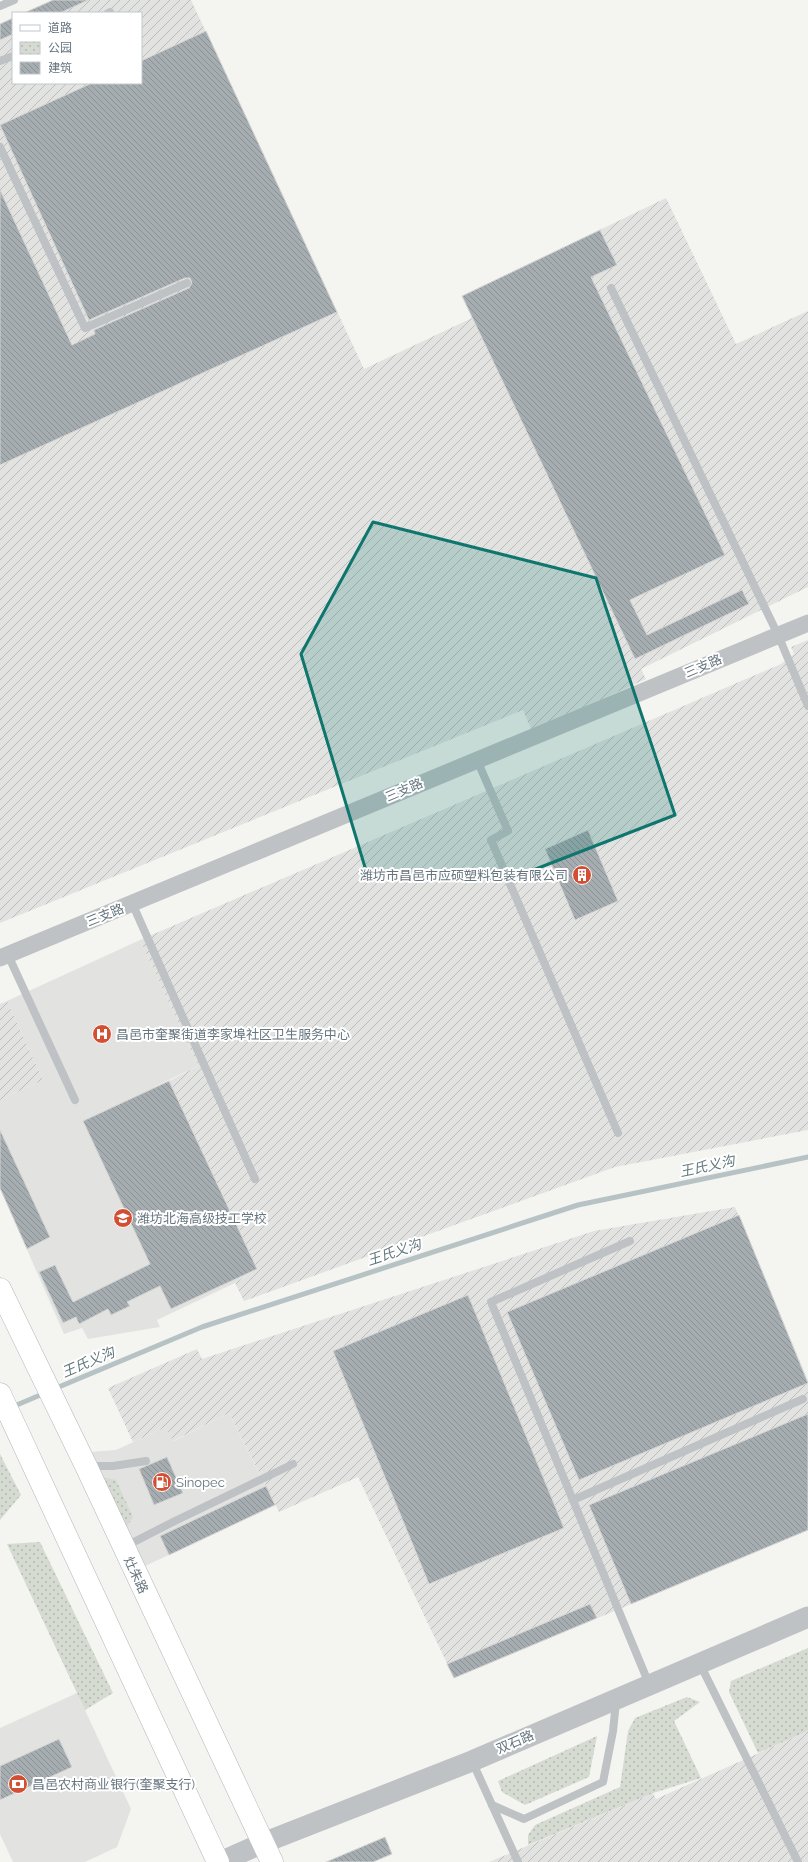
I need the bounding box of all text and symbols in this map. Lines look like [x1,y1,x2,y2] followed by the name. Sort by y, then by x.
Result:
[12,12,142,84] legend
[48,21,72,35] text: 道路
[48,41,72,55] text: 公园
[48,61,72,75] text: 建筑
[682,651,724,681] street label: 三支路
[383,775,425,805] street label: 三支路
[571,864,593,886] building icon: 潍坊市昌邑市应硕塑料包装有限公司
[360,868,568,883] place label: 潍坊市昌邑市应硕塑料包装有限公司
[84,901,126,929] street label: 三支路
[91,1023,113,1045] hospital icon: 昌邑市奎聚街道李家埠社区卫生服务中心
[116,1027,350,1042] place label: 昌邑市奎聚街道李家埠社区卫生服务中心
[678,1152,738,1180] water label: 王氏义沟
[112,1207,134,1229] school or university icon: 潍坊北海高级技工学校
[137,1211,267,1226] place label: 潍坊北海高级技工学校
[365,1235,425,1268] water label: 王氏义沟
[59,1343,119,1380] water label: 王氏义沟
[151,1471,173,1493] fuel station icon: Sinopec
[176,1475,225,1490] place label: Sinopec
[121,1554,151,1596] street label: 灶朱路
[494,1727,536,1757] street label: 双石路
[7,1773,29,1795] bank icon: 昌邑农村商业银行(奎聚支行)
[32,1777,195,1792] place label: 昌邑农村商业银行(奎聚支行)

